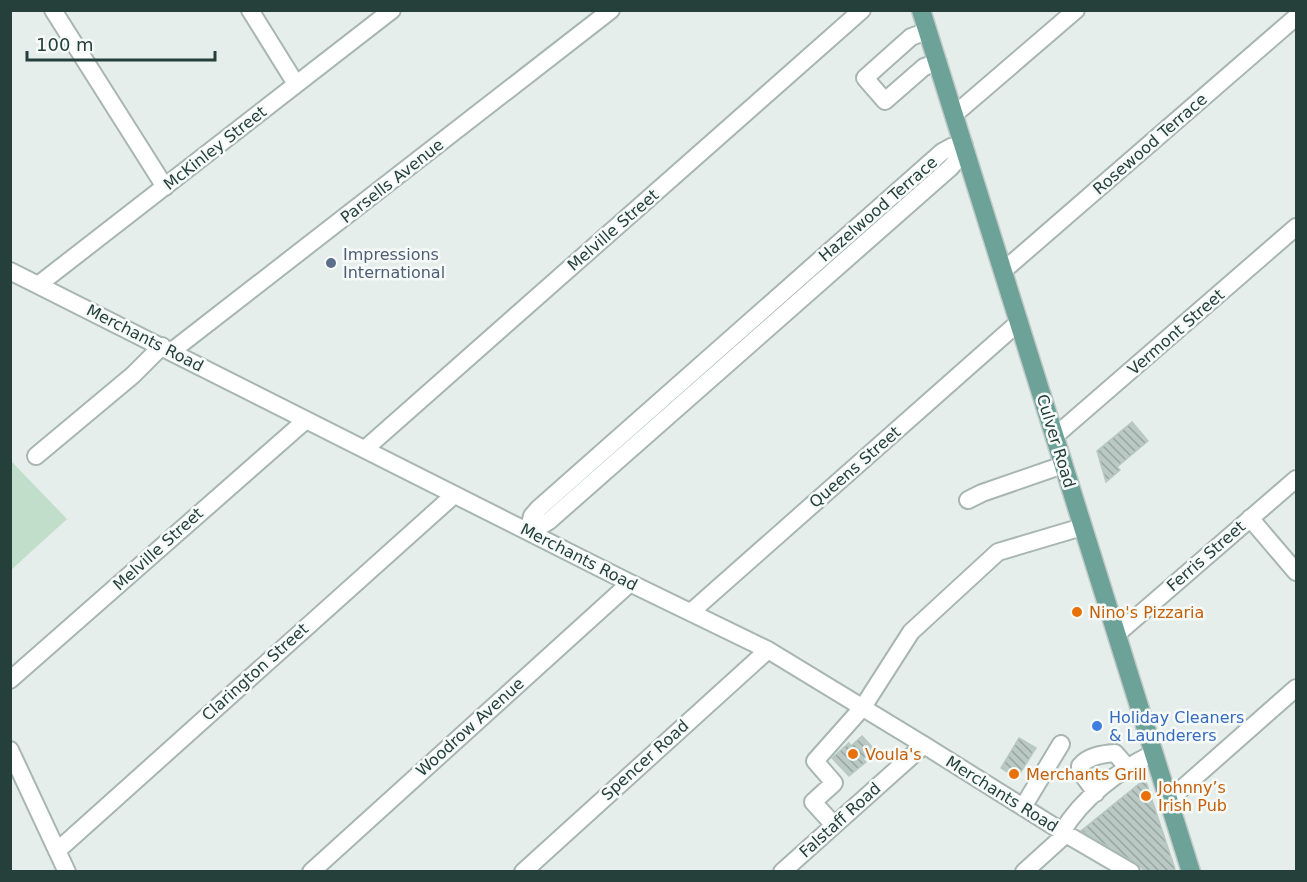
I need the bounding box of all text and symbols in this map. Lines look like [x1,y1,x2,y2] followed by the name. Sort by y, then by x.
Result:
[27,24,214,62] scale bar
[36,34,94,55] text: 100 m
[1089,89,1211,199] street label: Rosewood Terrace
[160,102,270,194] street label: McKinley Street
[337,135,447,227] street label: Parsells Avenue
[815,152,941,266] street label: Hazelwood Terrace
[564,185,662,275] street label: Melville Street
[343,245,445,282] place label: Impressions International
[324,256,338,270] marker: Impressions International
[1124,285,1228,379] street label: Vermont Street
[83,300,207,376] street label: Merchants Road
[1033,392,1079,490] street label: Culver Road
[806,422,904,512] street label: Queens Street
[109,504,207,594] street label: Melville Street
[1163,517,1249,595] street label: Ferris Street
[517,519,641,595] street label: Merchants Road
[1089,603,1204,622] place label: Nino's Pizzaria
[1070,605,1084,619] marker: Nino's Pizzaria
[198,619,312,725] street label: Clarington Street
[412,674,528,780] street label: Woodrow Avenue
[1109,708,1244,745] place label: Holiday Cleaners & Launderers
[597,716,693,804] street label: Spencer Road
[1090,719,1104,733] marker: Holiday Cleaners & Launderers
[865,745,922,764] place label: Voula's
[846,747,860,761] marker: Voula's
[942,752,1062,836] street label: Merchants Road
[1026,765,1147,784] place label: Merchants Grill
[1007,767,1021,781] marker: Merchants Grill
[1157,778,1227,815] place label: Johnny’s Irish Pub
[795,779,885,861] street label: Falstaff Road
[1139,789,1153,803] marker: Johnny’s Irish Pub

